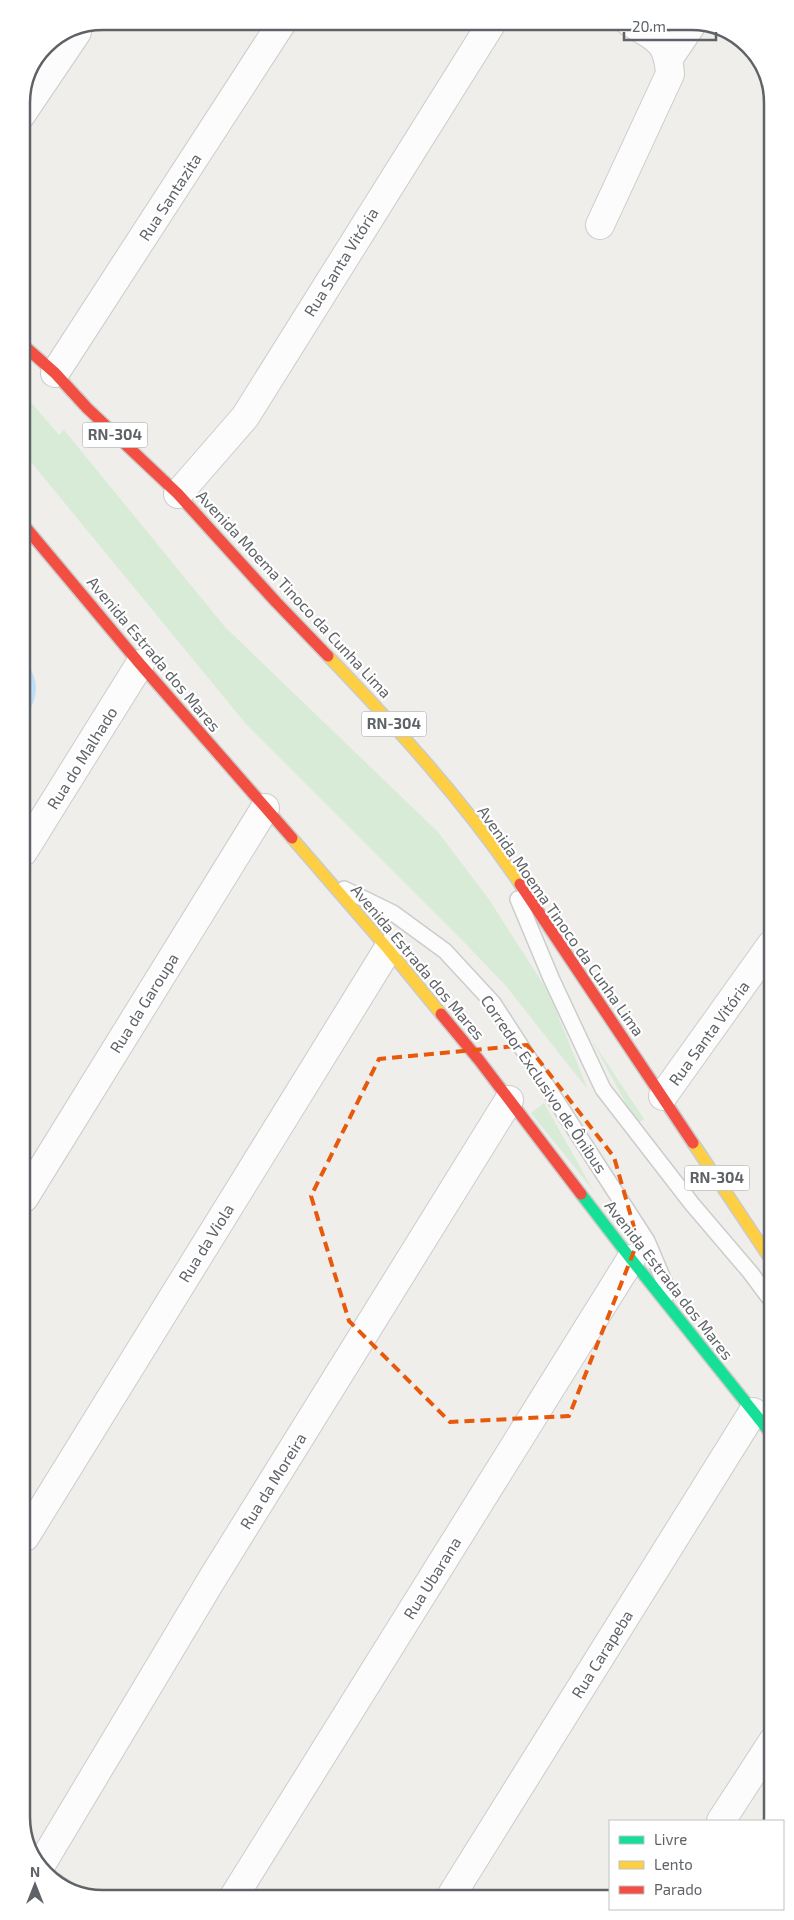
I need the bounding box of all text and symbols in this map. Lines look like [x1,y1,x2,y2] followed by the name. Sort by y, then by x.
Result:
[624,10,716,42] scale bar
[632,17,666,35] text: 20 m
[134,149,205,244] street label: Rua Santazita
[300,204,382,320] street label: Rua Santa Vitória
[82,422,148,448] road number: RN-304
[193,486,396,701] street label: Avenida Moema Tinoco da Cunha Lima
[84,572,225,735] street label: Avenida Estrada dos Mares
[42,703,121,812] street label: Rua do Malhado
[362,712,426,736] road number: RN-304
[474,802,649,1040] street label: Avenida Moema Tinoco da Cunha Lima
[348,880,489,1043] street label: Avenida Estrada dos Mares
[105,949,182,1056] street label: Rua da Garoupa
[664,977,753,1089] street label: Rua Santa Vitória
[478,991,611,1177] street label: Corredor Exclusivo de Ônibus
[684,1166,750,1190] road number: RN-304
[601,1196,738,1363] street label: Avenida Estrada dos Mares
[174,1200,237,1285] street label: Rua da Viola
[235,1429,310,1532] street label: Rua da Moreira
[399,1533,464,1622] street label: Rua Ubarana
[567,1606,636,1701] street label: Rua Carapeba
[609,1820,784,1910] legend
[654,1830,687,1848] text: Livre
[654,1855,693,1873] text: Lento
[10,1860,60,1910] north arrow
[30,1863,40,1880] text: N
[654,1880,702,1898] text: Parado

